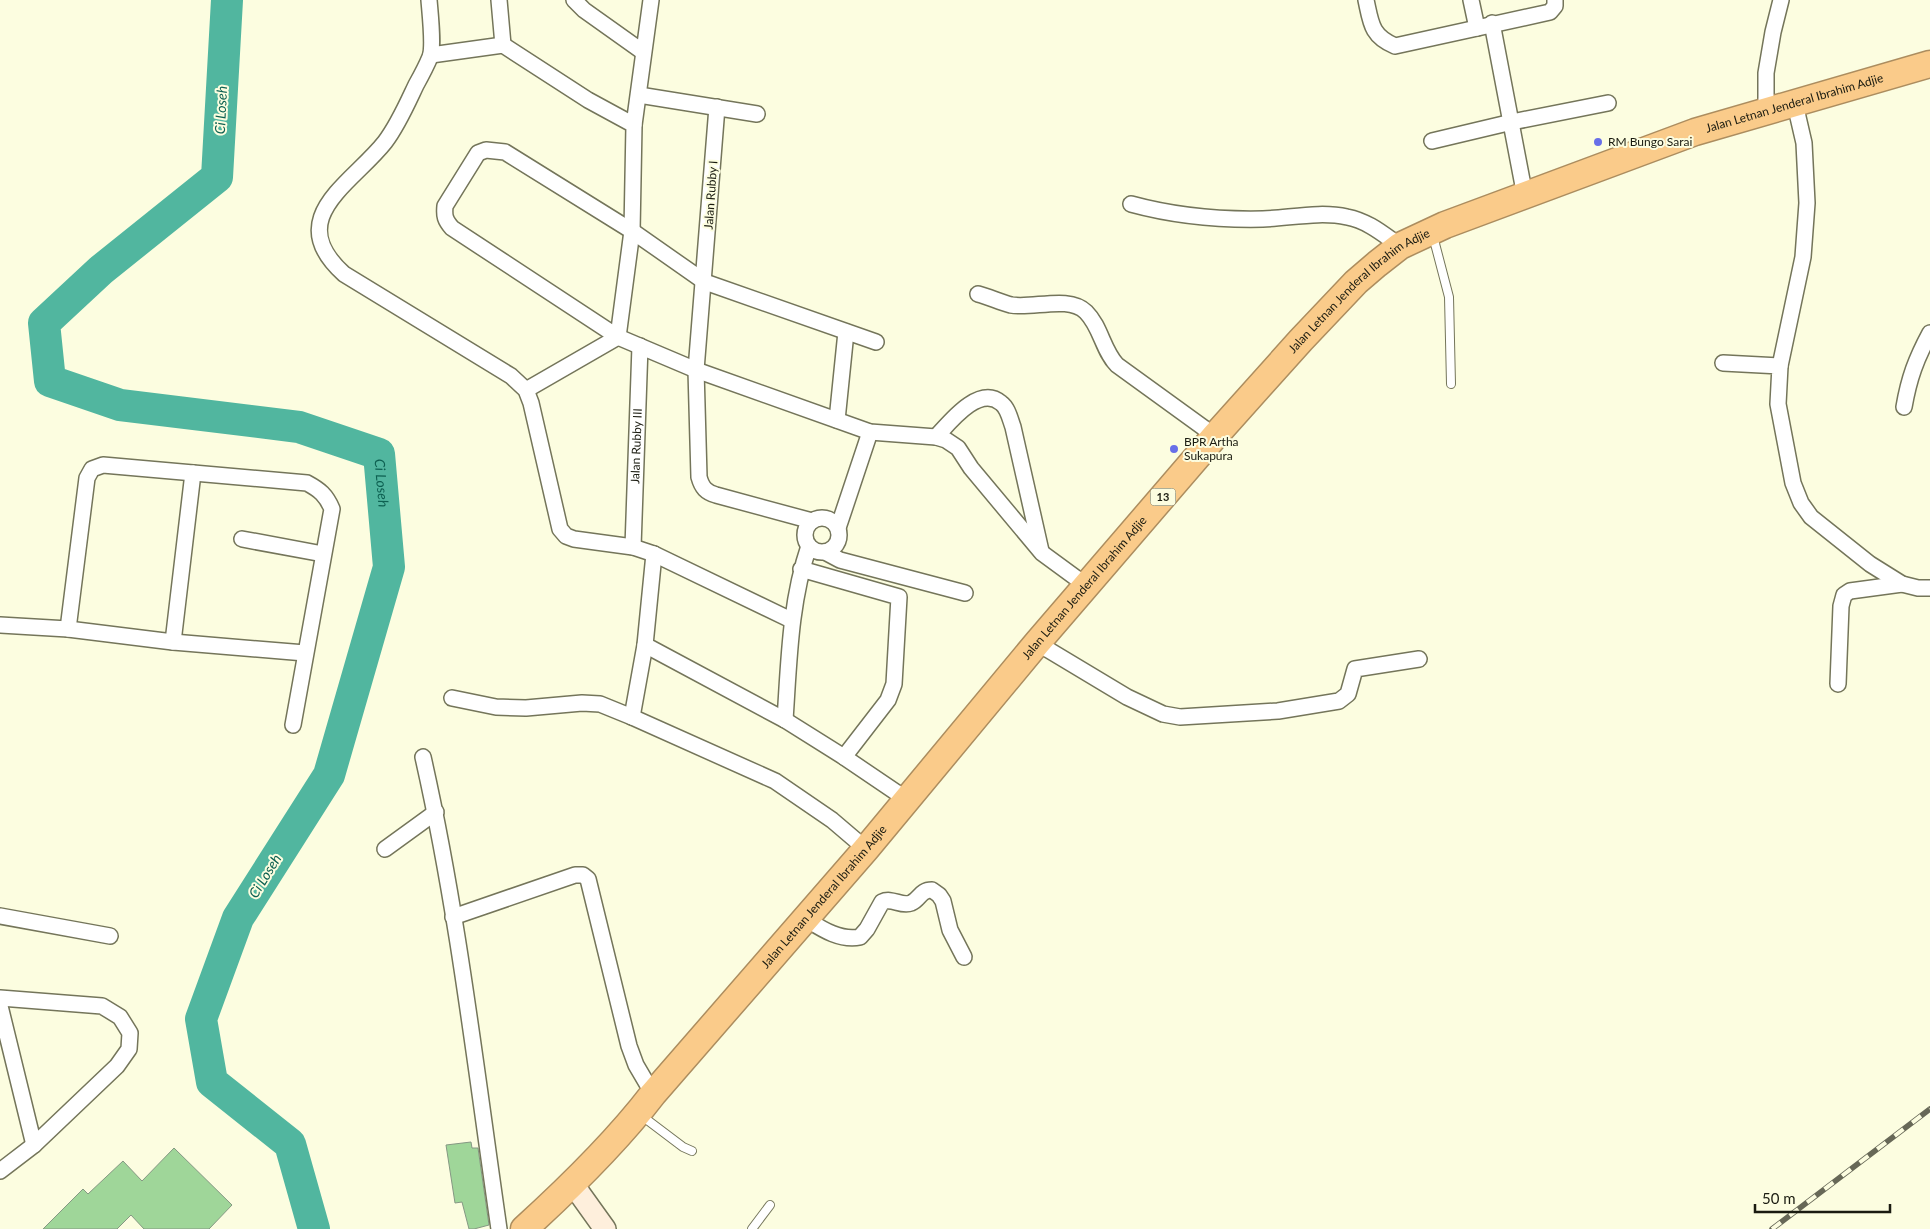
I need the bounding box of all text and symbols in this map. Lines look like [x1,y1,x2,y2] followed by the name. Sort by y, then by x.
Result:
[1704,70,1885,136] street label: Jalan Letnan Jenderal Ibrahim Adjie
[211,85,230,135] water label: Ci Loseh
[1608,134,1692,149] place label: RM Bungo Sarai
[1592,136,1604,148] marker: RM Bungo Sarai
[701,160,720,230] street label: Jalan Rubby I
[1285,225,1432,356] street label: Jalan Letnan Jenderal Ibrahim Adjie
[627,408,645,484] street label: Jalan Rubby III
[1184,434,1239,463] place label: BPR Artha Sukapura
[1168,443,1180,455] marker: BPR Artha Sukapura
[371,458,393,508] water label: Ci Loseh
[1150,488,1176,506] road number: 13
[1018,513,1150,662] street label: Jalan Letnan Jenderal Ibrahim Adjie
[758,822,890,971] street label: Jalan Letnan Jenderal Ibrahim Adjie
[245,851,285,901] water label: Ci Loseh
[1755,1182,1890,1214] scale bar
[1762,1189,1796,1207] text: 50 m

